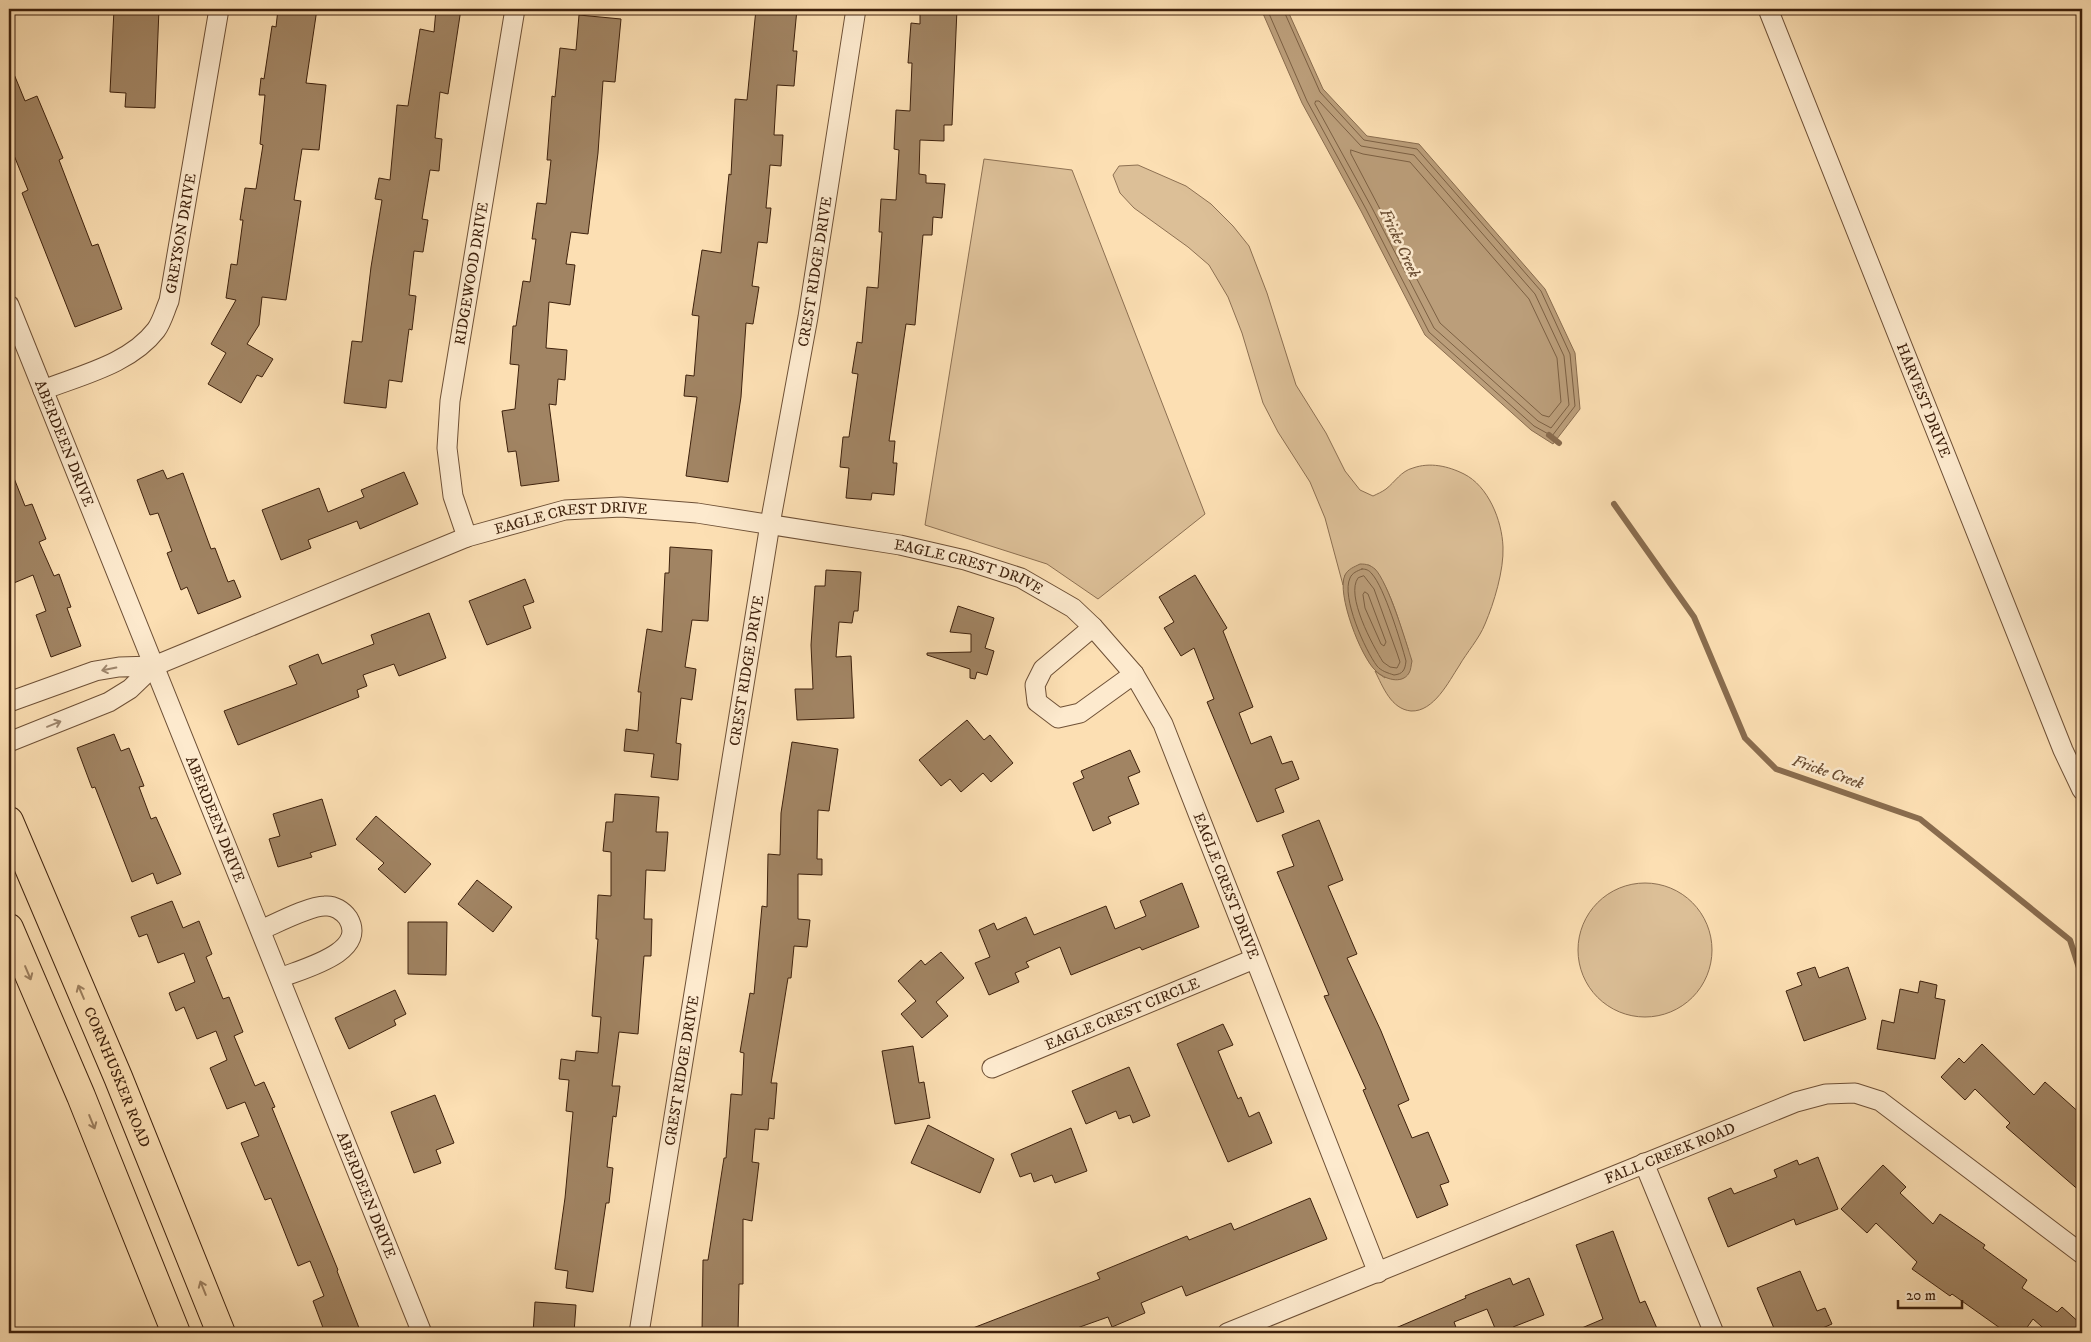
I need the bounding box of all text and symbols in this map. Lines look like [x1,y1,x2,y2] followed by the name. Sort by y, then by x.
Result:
[161,172,200,295] street label: GREYSON DRIVE
[793,195,836,348] street label: CREST RIDGE DRIVE
[450,200,492,347] street label: RIDGEWOOD DRIVE
[1375,205,1425,281] water label: Fricke Creek
[1892,340,1955,461] street label: HARVEST DRIVE
[31,377,99,510] street label: ABERDEEN DRIVE
[492,498,649,539] street label: EAGLE CREST DRIVE
[893,535,1047,599] street label: EAGLE CREST DRIVE
[725,594,768,747] street label: CREST RIDGE DRIVE
[101,664,117,674] one-way arrow
[46,718,61,728] one-way arrow
[1790,750,1867,794] water label: Fricke Creek
[182,753,250,885] street label: ABERDEEN DRIVE
[1189,810,1264,962] street label: EAGLE CREST DRIVE
[24,965,33,980] one-way arrow
[1042,973,1203,1054] street label: EAGLE CREST CIRCLE
[76,985,85,1000] one-way arrow
[660,993,703,1147] street label: CREST RIDGE DRIVE
[80,1004,155,1150] street label: CORNHUSKER ROAD
[87,1114,97,1129] one-way arrow
[1602,1118,1738,1188] street label: FALL CREEK ROAD
[333,1129,401,1261] street label: ABERDEEN DRIVE
[1898,1277,1962,1309] scale bar
[197,1281,207,1296] one-way arrow
[1906,1286,1936,1305] text: 20 m

